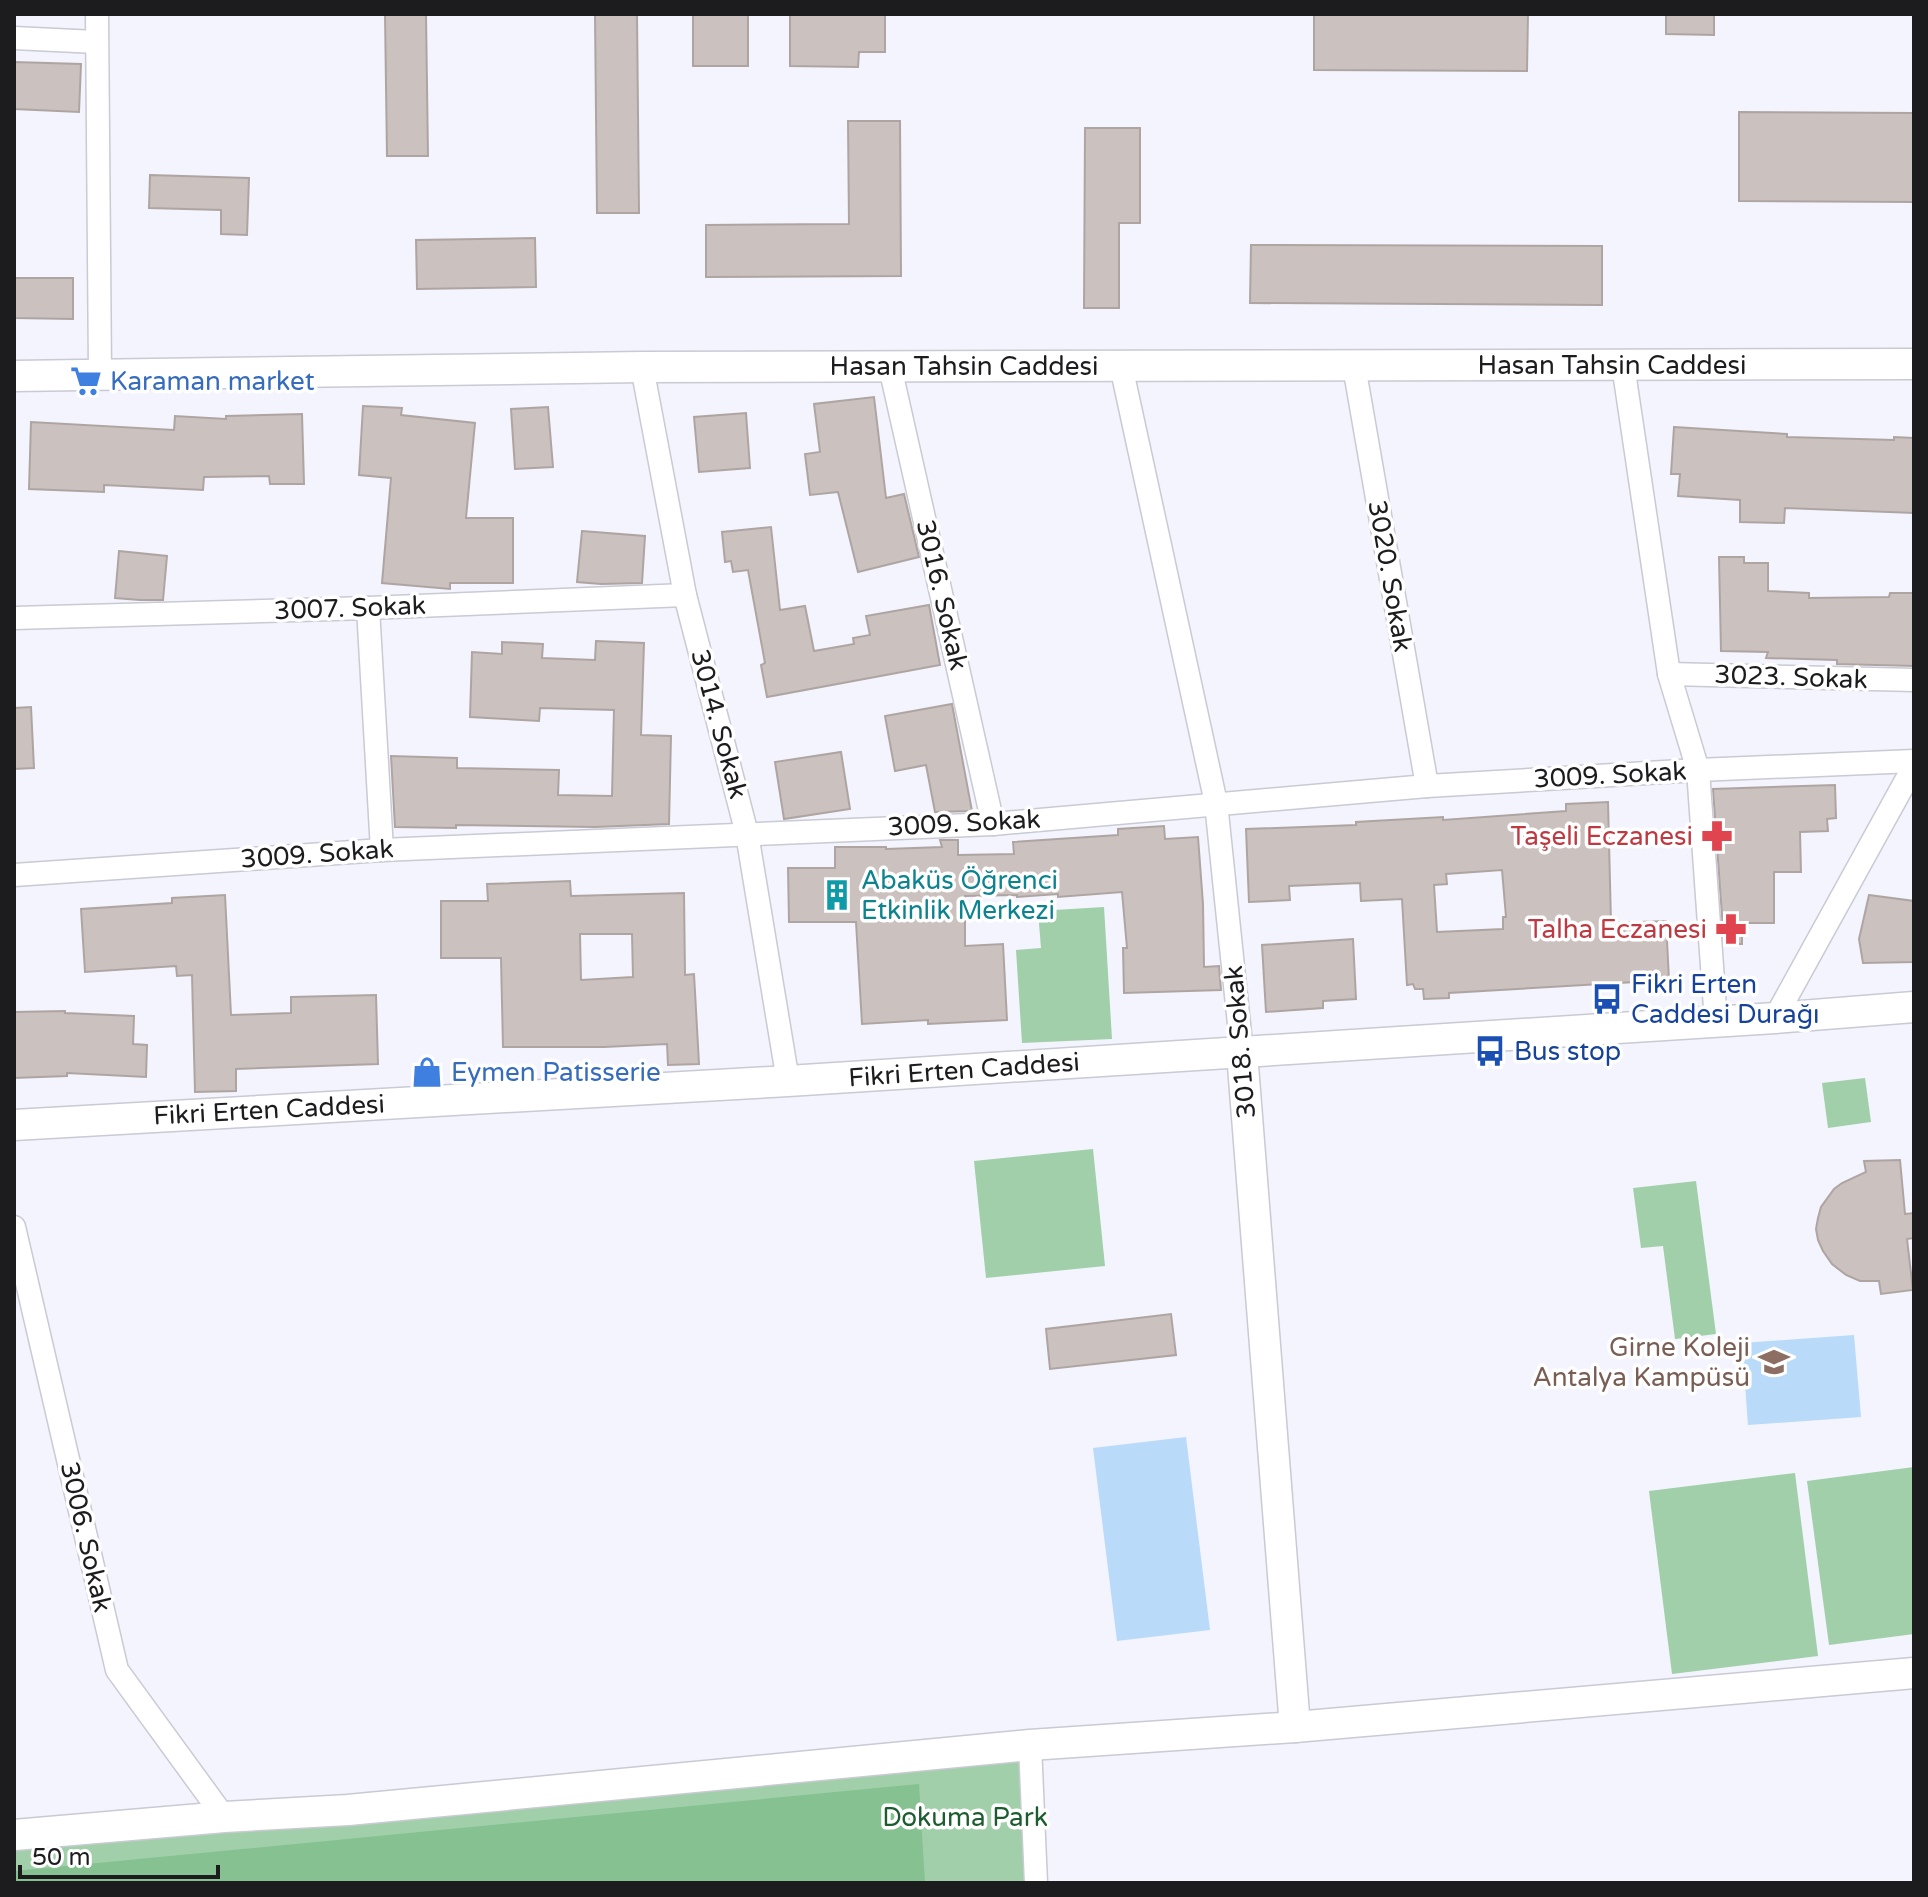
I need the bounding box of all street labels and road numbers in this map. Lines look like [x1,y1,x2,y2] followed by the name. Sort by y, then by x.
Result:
[1478,350,1746,381] street label: Hasan Tahsin Caddesi
[830,351,1098,382] street label: Hasan Tahsin Caddesi
[1361,498,1419,654] street label: 3020. Sokak
[910,517,974,673] street label: 3016. Sokak
[273,590,427,626] street label: 3007. Sokak
[684,646,754,802] street label: 3014. Sokak
[1714,659,1868,695] street label: 3023. Sokak
[1533,756,1687,794] street label: 3009. Sokak
[887,804,1041,842] street label: 3009. Sokak
[239,833,395,875] street label: 3009. Sokak
[1218,964,1262,1120] street label: 3018. Sokak
[847,1046,1081,1094] street label: Fikri Erten Caddesi
[152,1088,386,1132] street label: Fikri Erten Caddesi
[54,1459,118,1615] street label: 3006. Sokak

